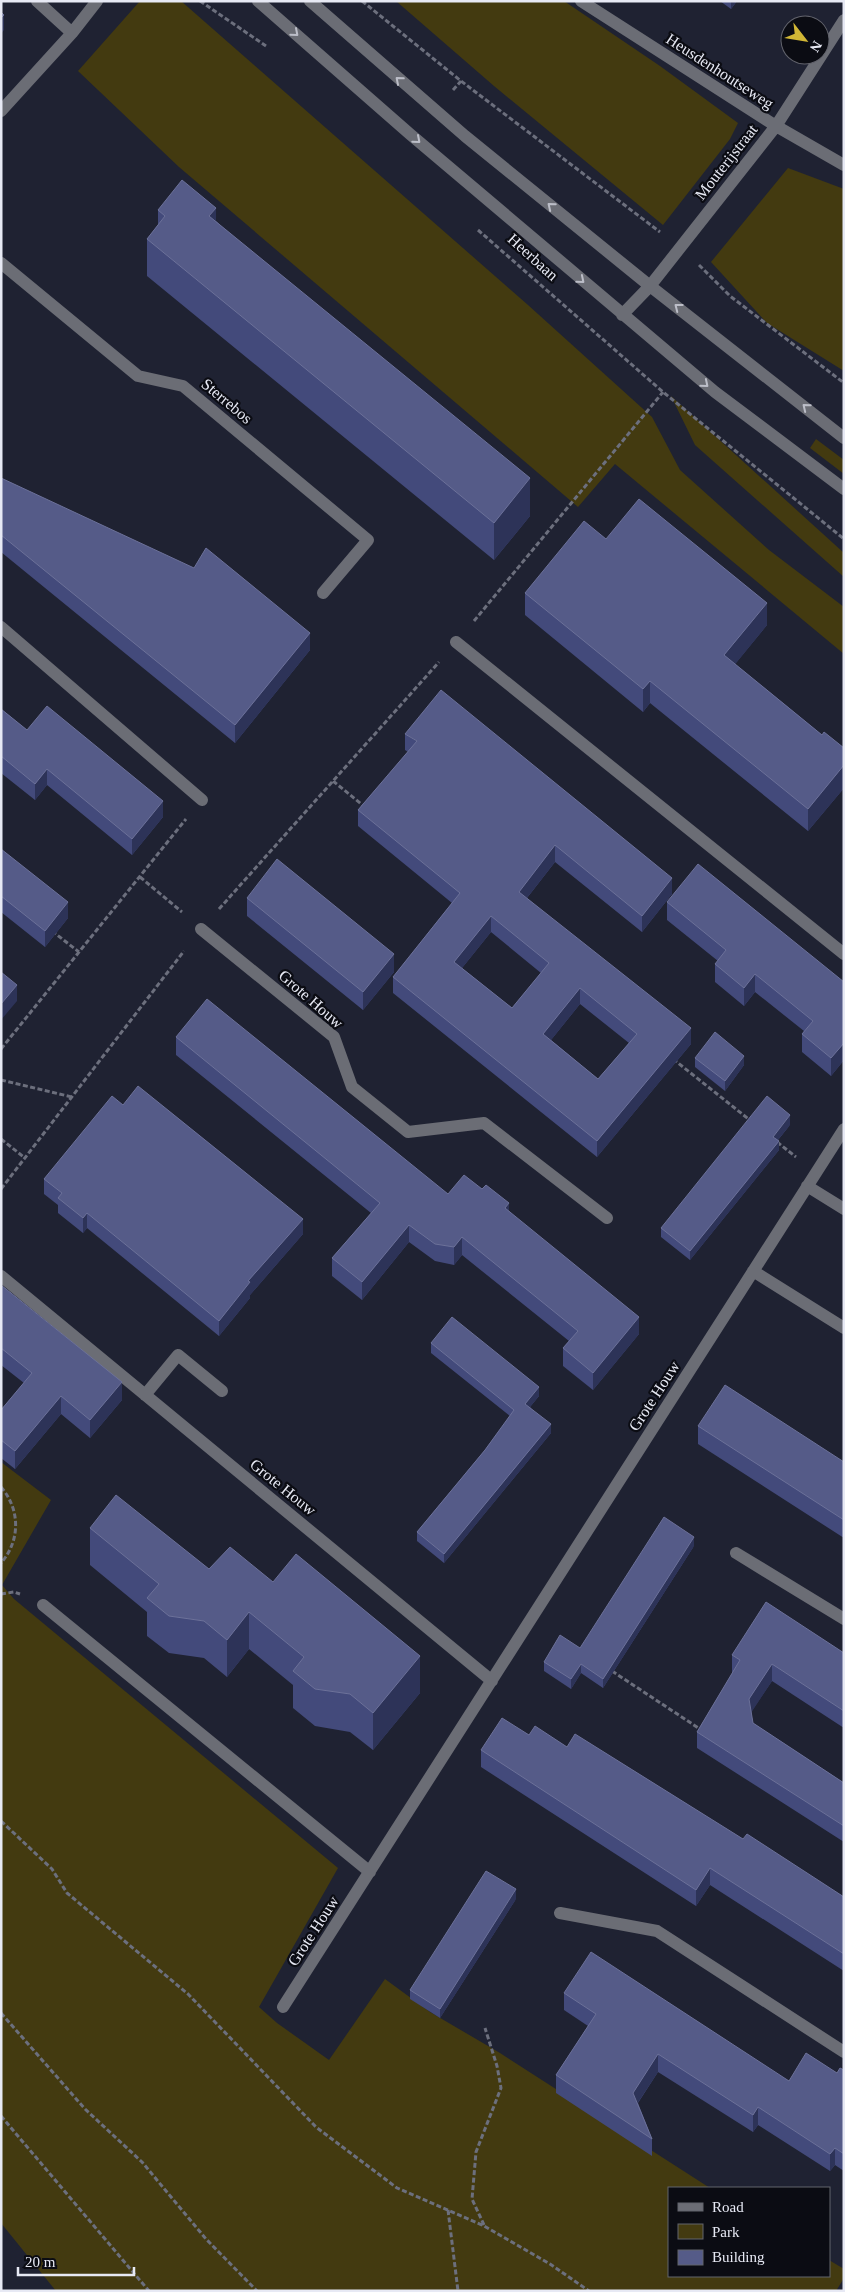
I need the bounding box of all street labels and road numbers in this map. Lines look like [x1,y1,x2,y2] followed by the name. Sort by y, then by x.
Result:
[663,30,777,113] street label: Heusdenhoutseweg
[691,121,762,204] street label: Mouterijstraat
[505,230,561,284] street label: Heerbaan
[198,375,256,427] street label: Sterrebos
[275,966,347,1032] street label: Grote Houw
[625,1358,683,1434] street label: Grote Houw
[247,1455,320,1519] street label: Grote Houw
[284,1893,342,1969] street label: Grote Houw

